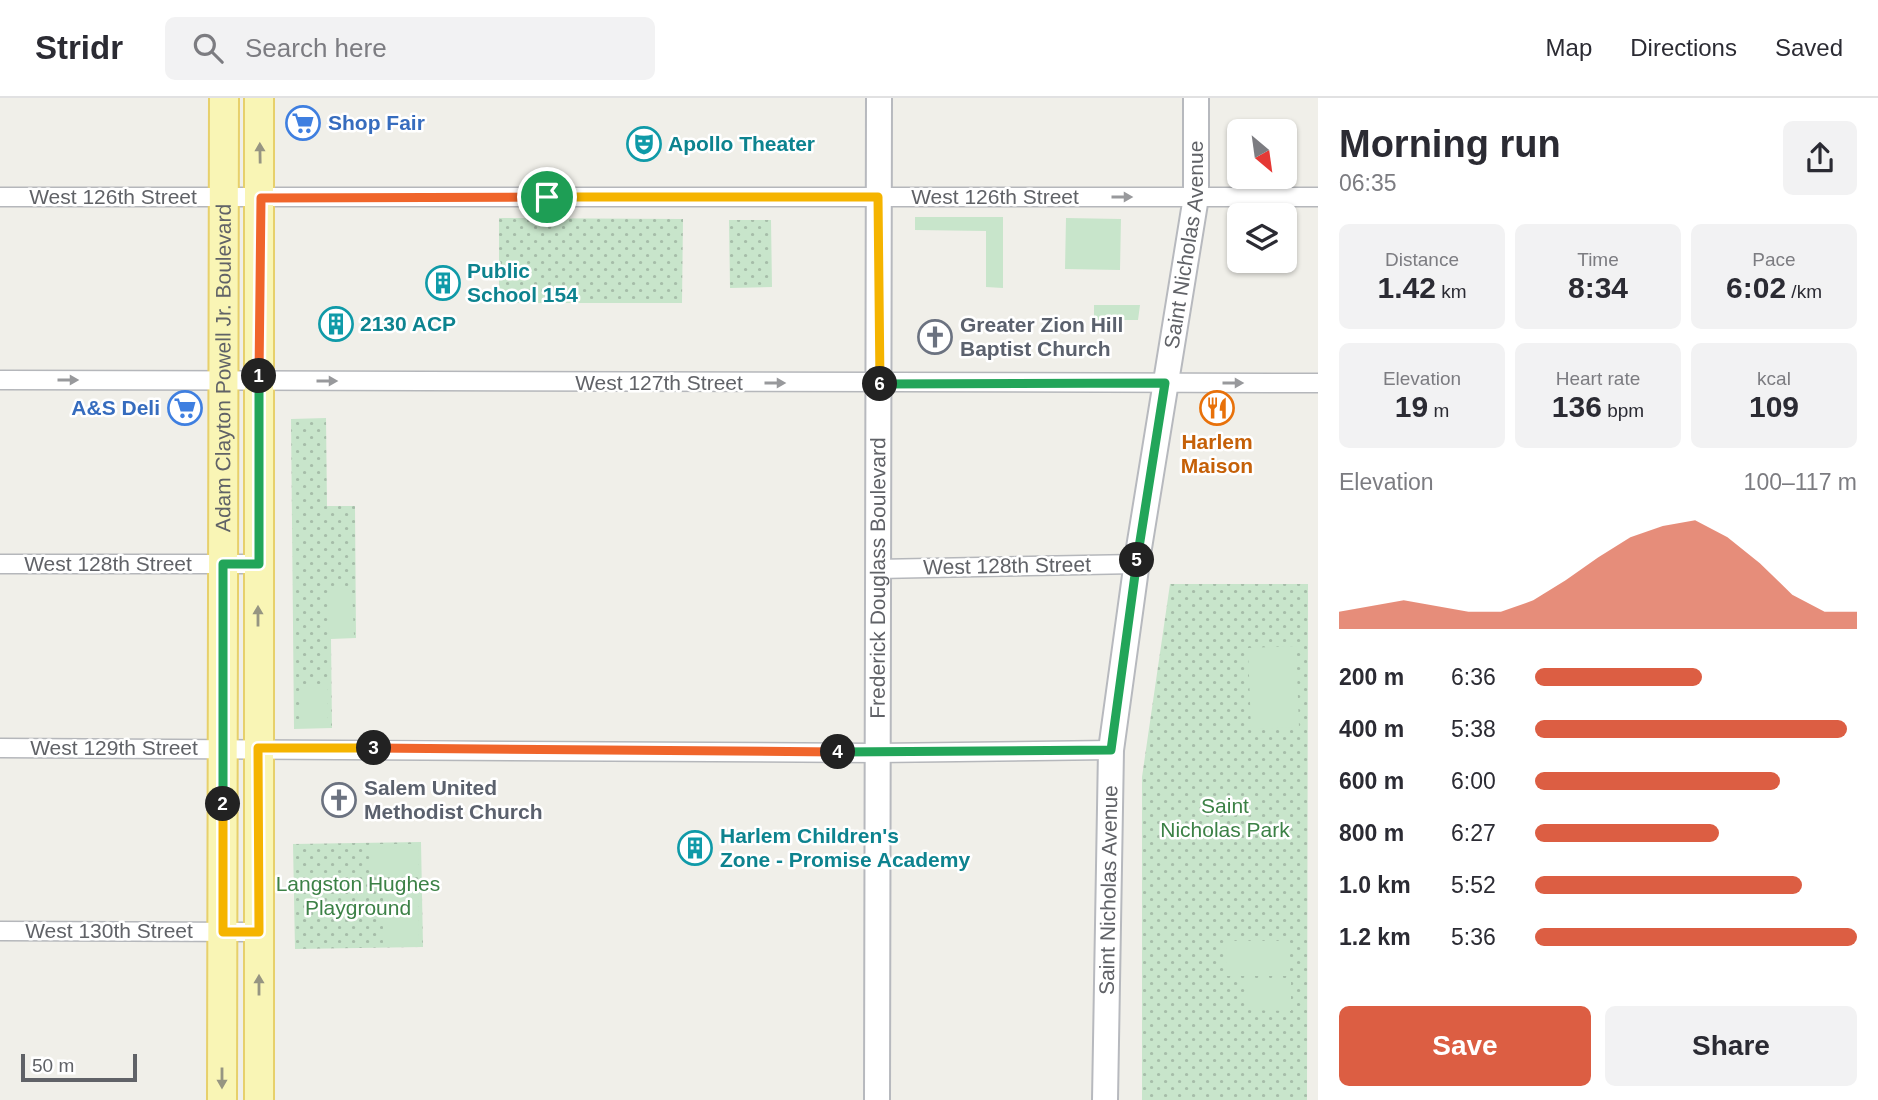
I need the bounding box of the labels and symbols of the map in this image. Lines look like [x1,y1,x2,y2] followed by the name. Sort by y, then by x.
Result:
[284,104,322,142] supermarket icon: Shop Fair
[328,111,425,134] place label: Shop Fair
[1227,119,1297,189] north arrow
[625,125,663,163] theatre icon: Apollo Theater
[668,132,815,155] place label: Apollo Theater
[1160,141,1207,350] street label: Saint Nicholas Avenue
[254,142,266,164] one-way arrow
[517,167,577,227] pin
[29,185,197,208] street label: West 126th Street
[911,185,1079,208] street label: West 126th Street
[1111,191,1133,203] one-way arrow
[211,204,235,532] street label: Adam Clayton Powell Jr. Boulevard
[467,259,578,306] place label: Public School 154
[424,264,462,302] building icon: Public School 154
[317,305,355,343] building icon: 2130 ACP
[360,312,456,335] place label: 2130 ACP
[960,313,1123,360] place label: Greater Zion Hill Baptist Church
[916,318,954,356] church icon: Greater Zion Hill Baptist Church
[242,358,276,394] pin: 1
[862,366,898,402] pin: 6
[575,371,743,394] street label: West 127th Street
[57,374,79,386] one-way arrow
[317,375,339,387] one-way arrow
[1222,377,1244,389] one-way arrow
[765,378,787,389] one-way arrow
[166,389,204,427] supermarket icon: A&S Deli
[1198,389,1236,427] restaurant icon: Harlem Maison
[71,396,160,419] place label: A&S Deli
[1181,430,1253,477] place label: Harlem Maison
[866,437,889,719] street label: Frederick Douglass Boulevard
[1120,542,1154,578] pin: 5
[24,552,192,575] street label: West 128th Street
[923,553,1091,578] street label: West 128th Street
[252,605,264,627] one-way arrow
[356,730,392,766] pin: 3
[820,734,856,770] pin: 4
[30,736,198,759] street label: West 129th Street
[364,776,543,823] place label: Salem United Methodist Church
[320,781,358,819] church icon: Salem United Methodist Church
[1095,785,1121,995] street label: Saint Nicholas Avenue
[206,786,241,822] pin: 2
[1160,794,1290,841] park label: Saint Nicholas Park
[720,824,970,871] place label: Harlem Children's Zone - Promise Academy
[676,829,714,867] building icon: Harlem Children's Zone - Promise Academy
[276,872,440,919] park label: Langston Hughes Playground
[25,919,193,942] street label: West 130th Street
[253,974,265,996] one-way arrow
[21,1051,136,1083] scale bar
[216,1067,228,1089] one-way arrow

